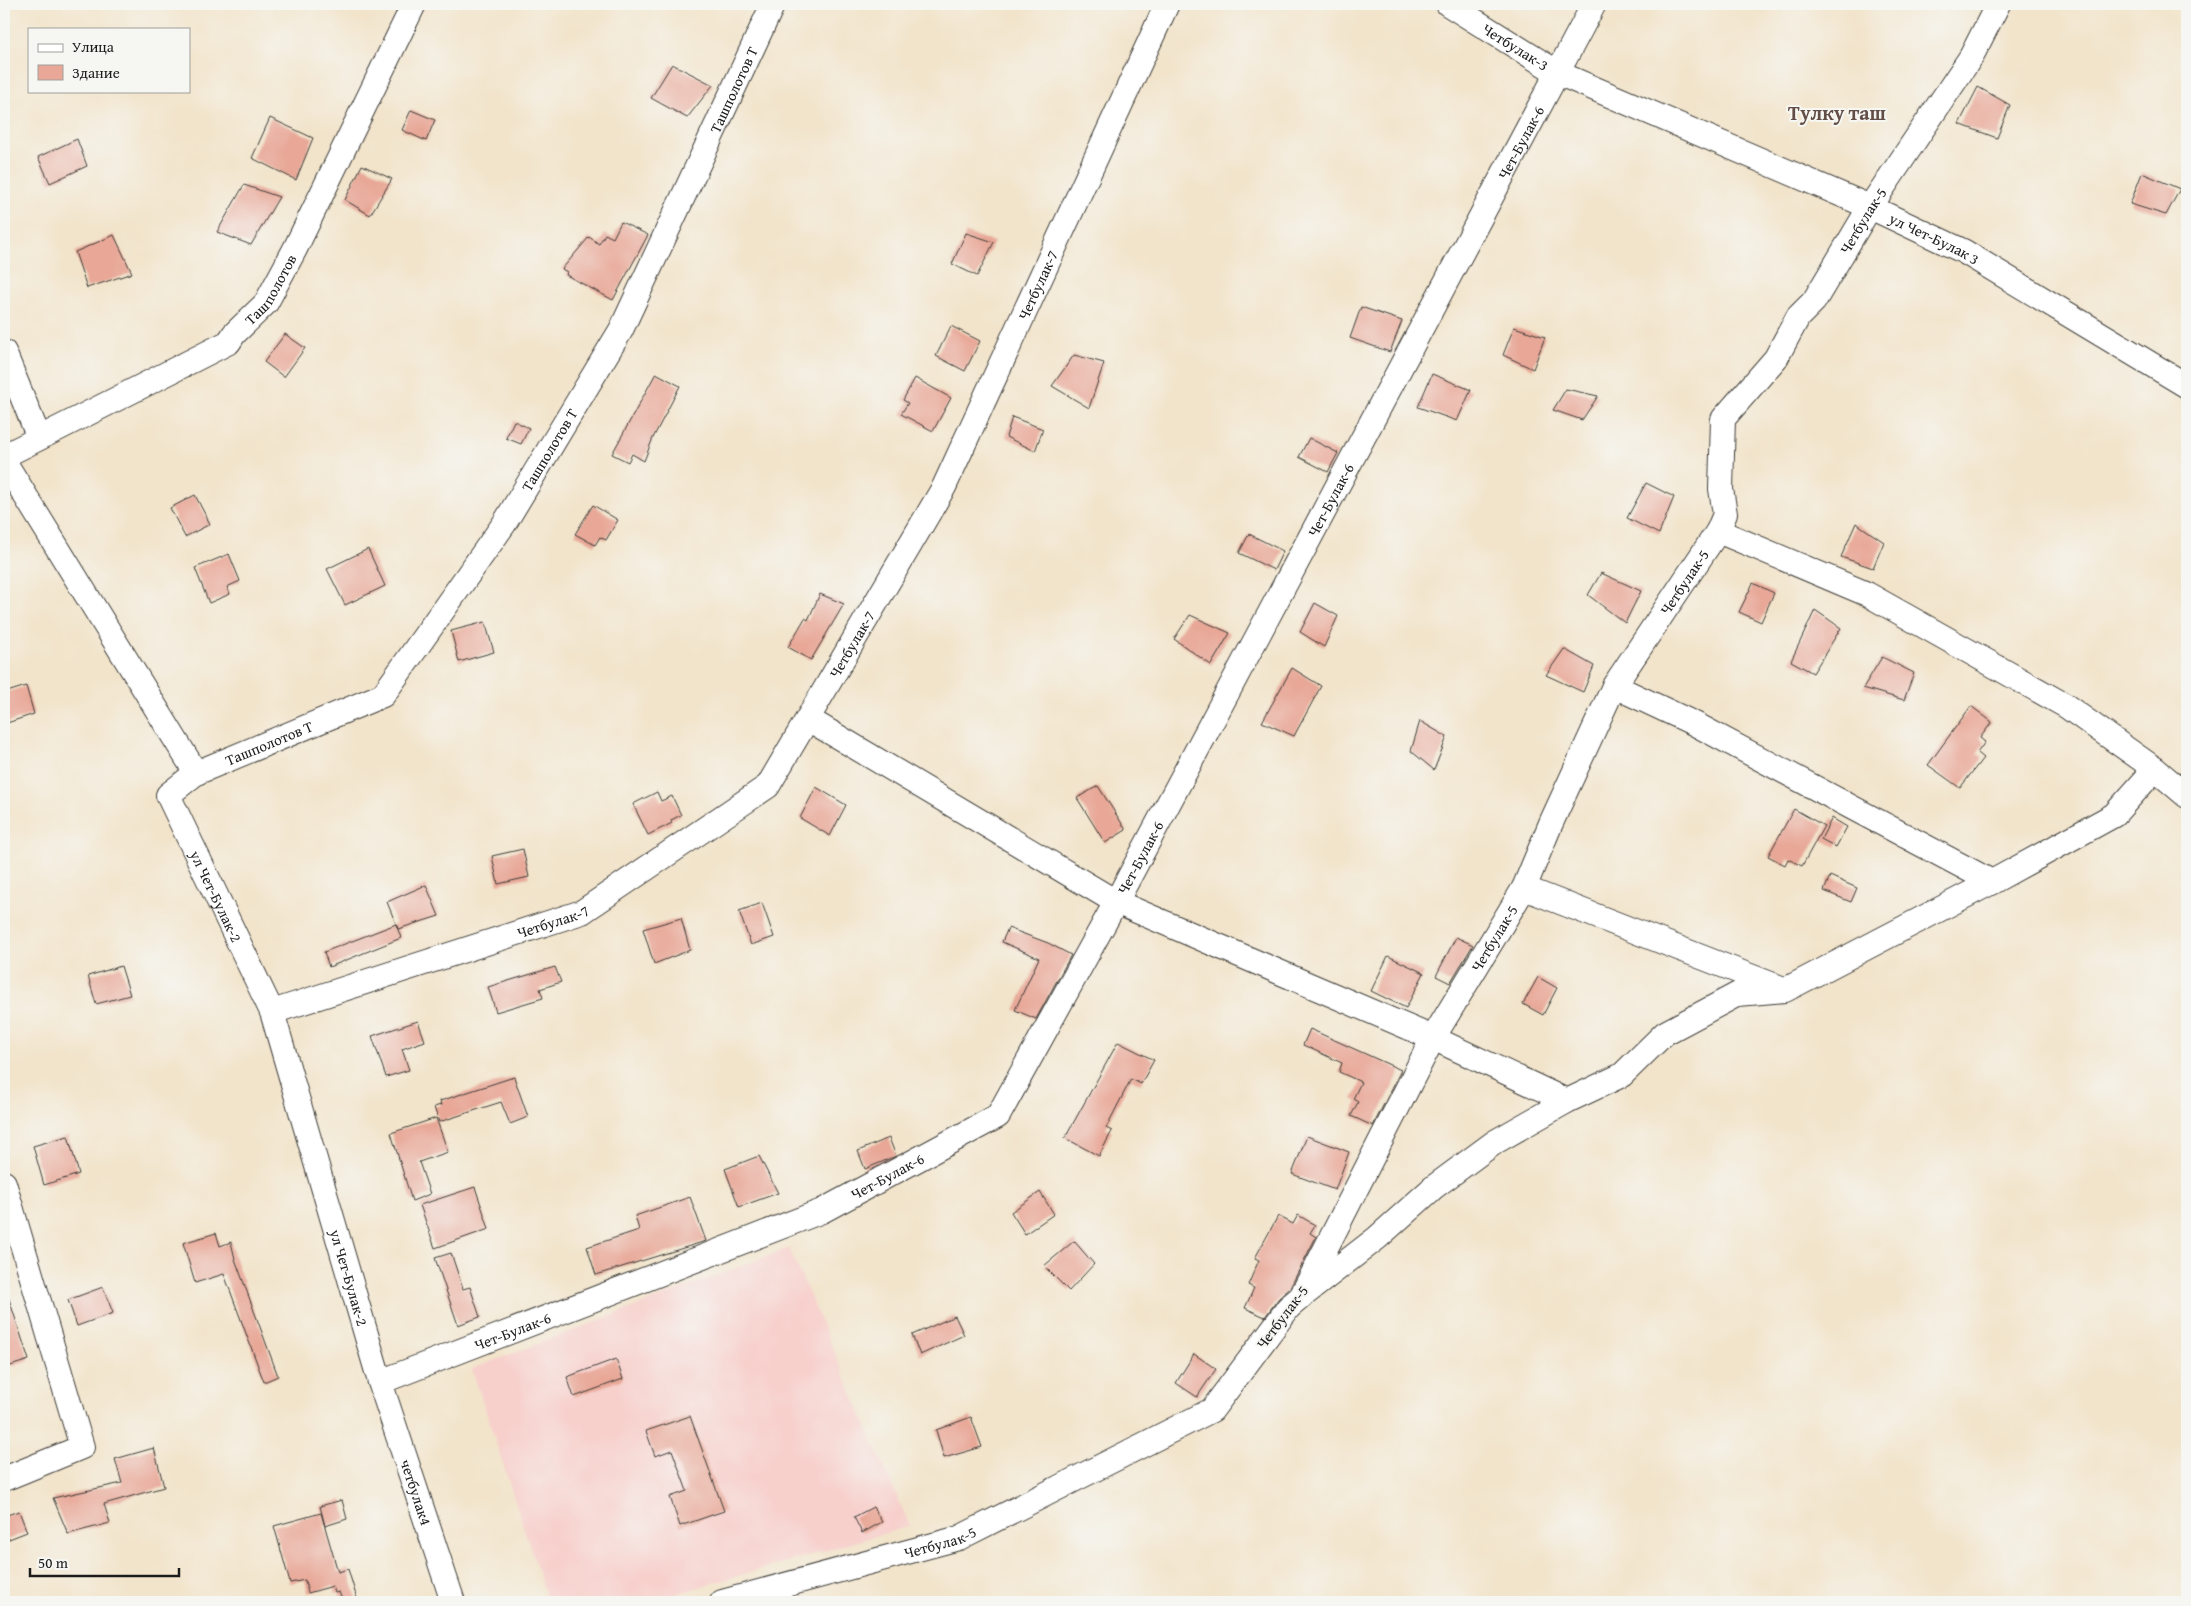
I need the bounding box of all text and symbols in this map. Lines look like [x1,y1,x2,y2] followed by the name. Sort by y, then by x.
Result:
[1479,18,1553,75] street label: Четбулак-3
[28,28,190,92] legend
[72,36,115,57] text: Улица
[704,42,763,136] street label: Ташполотов Т
[72,62,120,83] text: Здание
[1788,98,1886,127] district label: Тулку таш
[1492,102,1549,183] street label: Чет-Булак-6
[1834,183,1891,258] street label: Четбулак-5
[1885,207,1984,269] street label: ул Чет-Булак 3
[1012,247,1062,323] street label: Четбулак-7
[239,250,301,329] street label: Ташполотов
[516,404,582,495] street label: Ташполотов Т
[1302,459,1358,540] street label: Чет-Булак-6
[1654,545,1713,619] street label: Четбулак-5
[824,607,879,682] street label: Четбулак-7
[222,715,316,770] street label: Ташполотов Т
[1112,817,1168,898] street label: Чет-Булак-6
[185,846,247,946] street label: ул Чет-Булак-2
[514,900,593,943] street label: Четбулак-7
[1465,901,1522,975] street label: Четбулак-5
[847,1147,928,1204] street label: Чет-Булак-6
[325,1226,373,1328] street label: ул Чет-Булак-2
[1251,1281,1313,1353] street label: Четбулак-5
[471,1306,554,1355] street label: Чет-Булак-6
[396,1456,437,1528] street label: четбулак4
[902,1521,980,1563] street label: Четбулак-5
[30,1546,179,1578] scale bar
[38,1552,69,1573] text: 50 m

